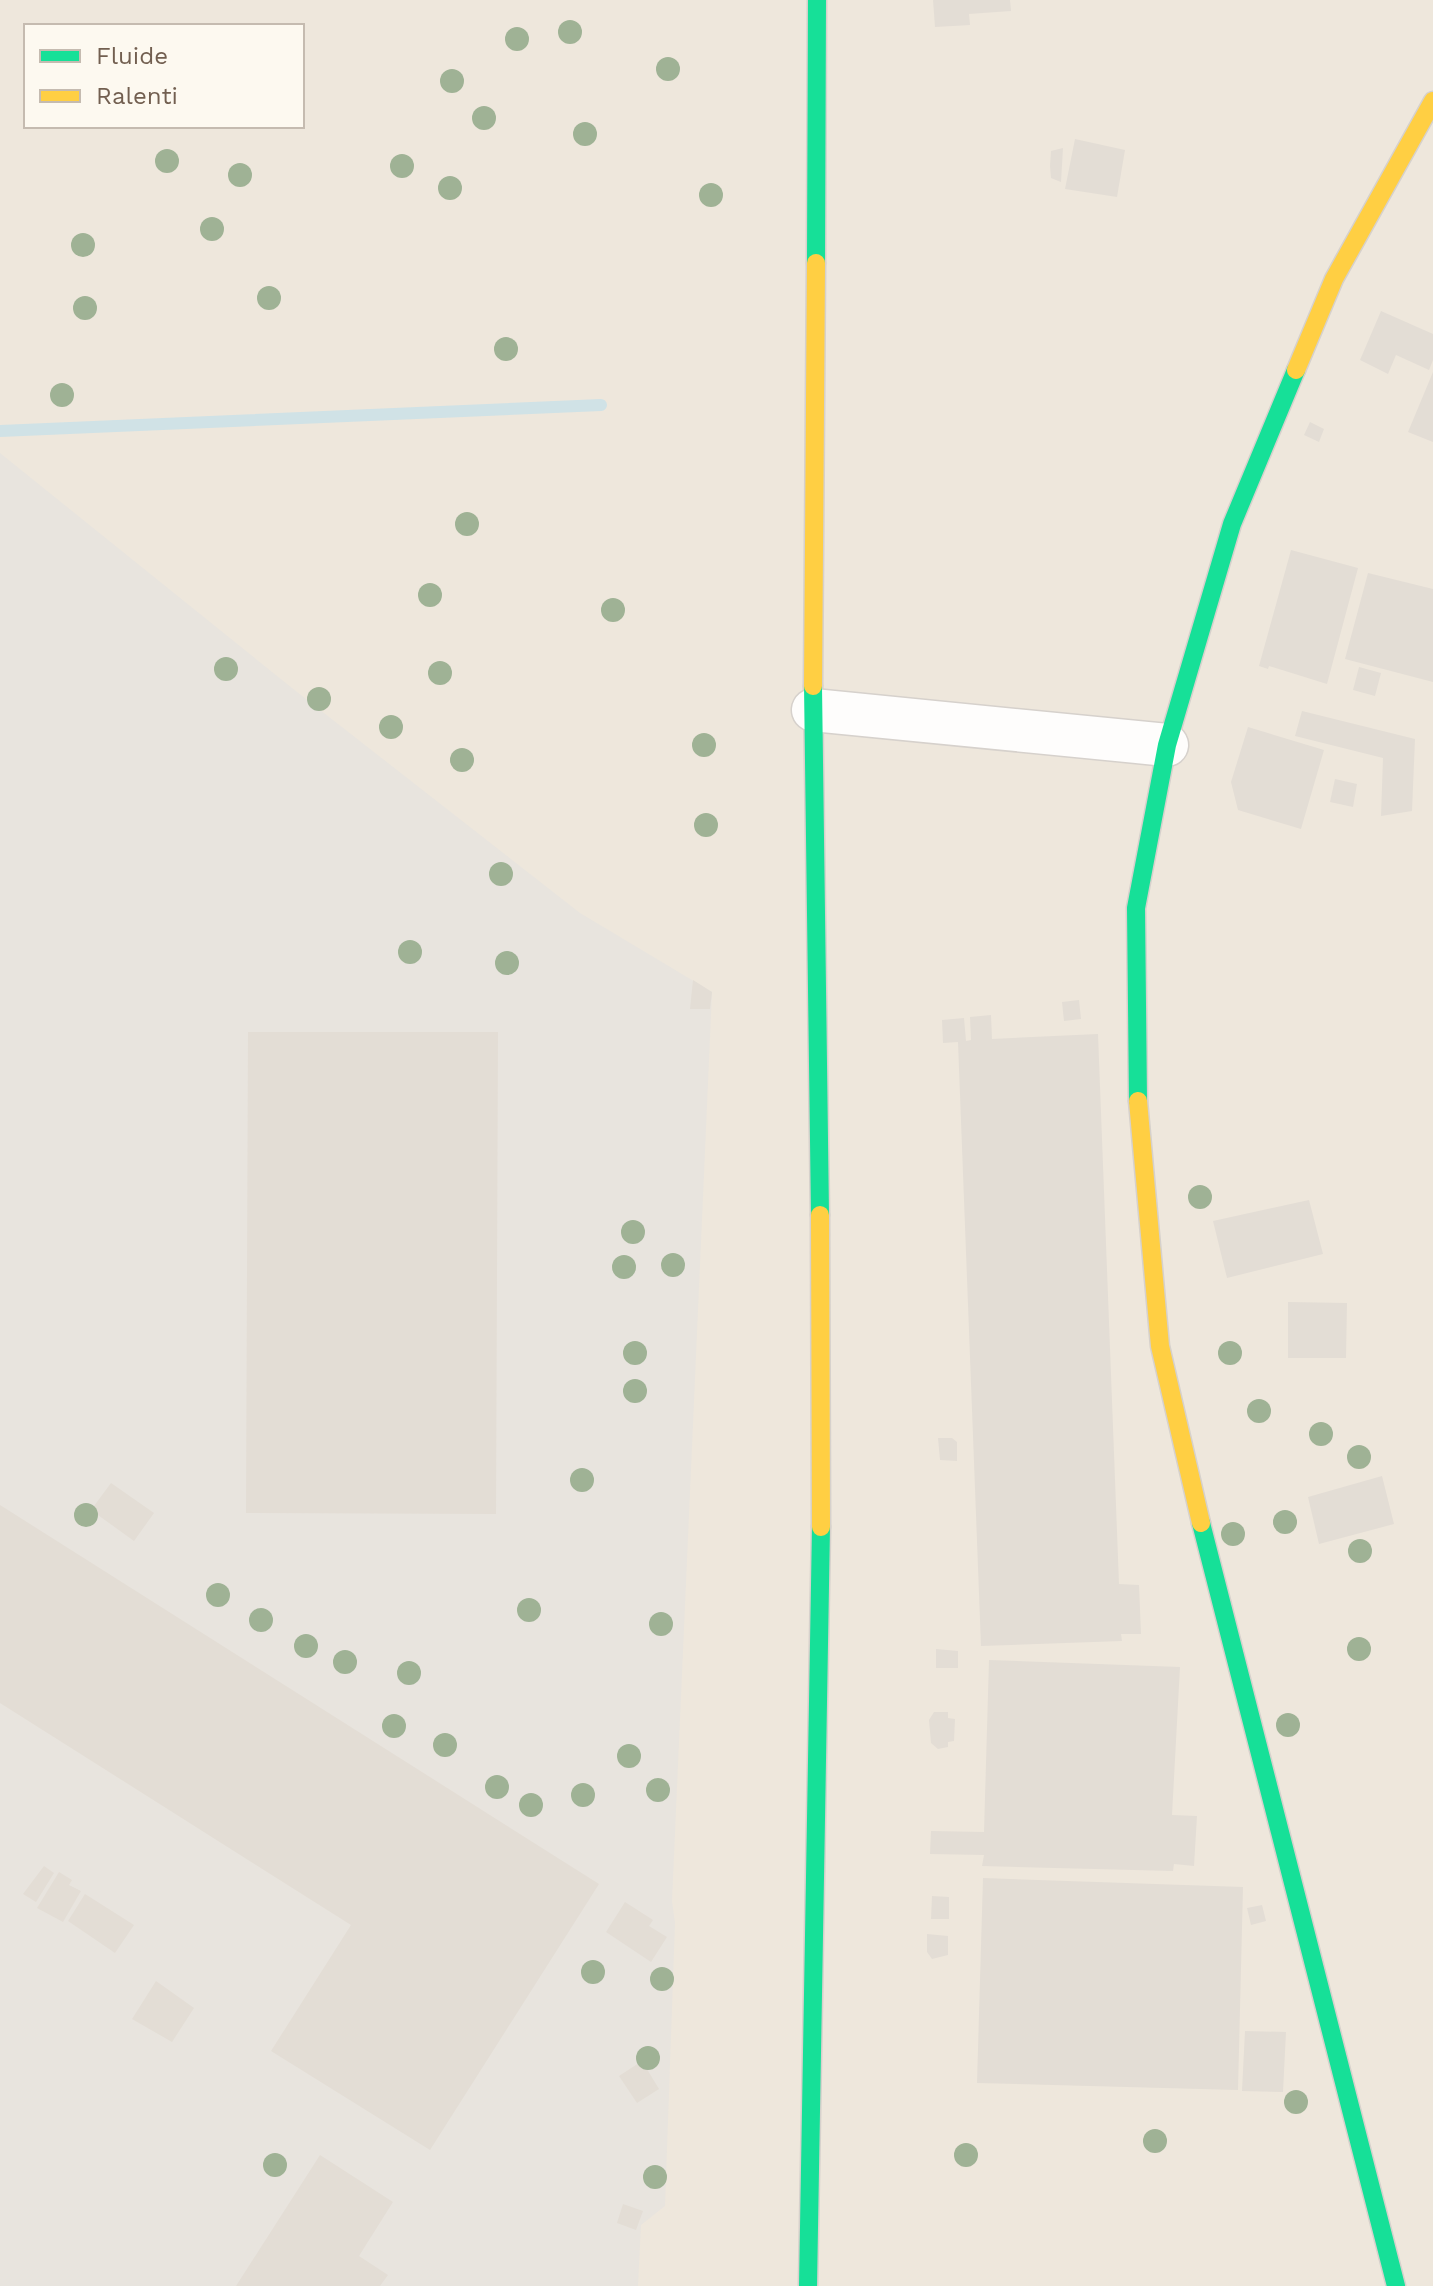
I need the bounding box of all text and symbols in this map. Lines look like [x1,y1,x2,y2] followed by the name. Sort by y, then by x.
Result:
[24,24,304,128] legend
[96,42,168,70] text: Fluide
[96,82,178,110] text: Ralenti

